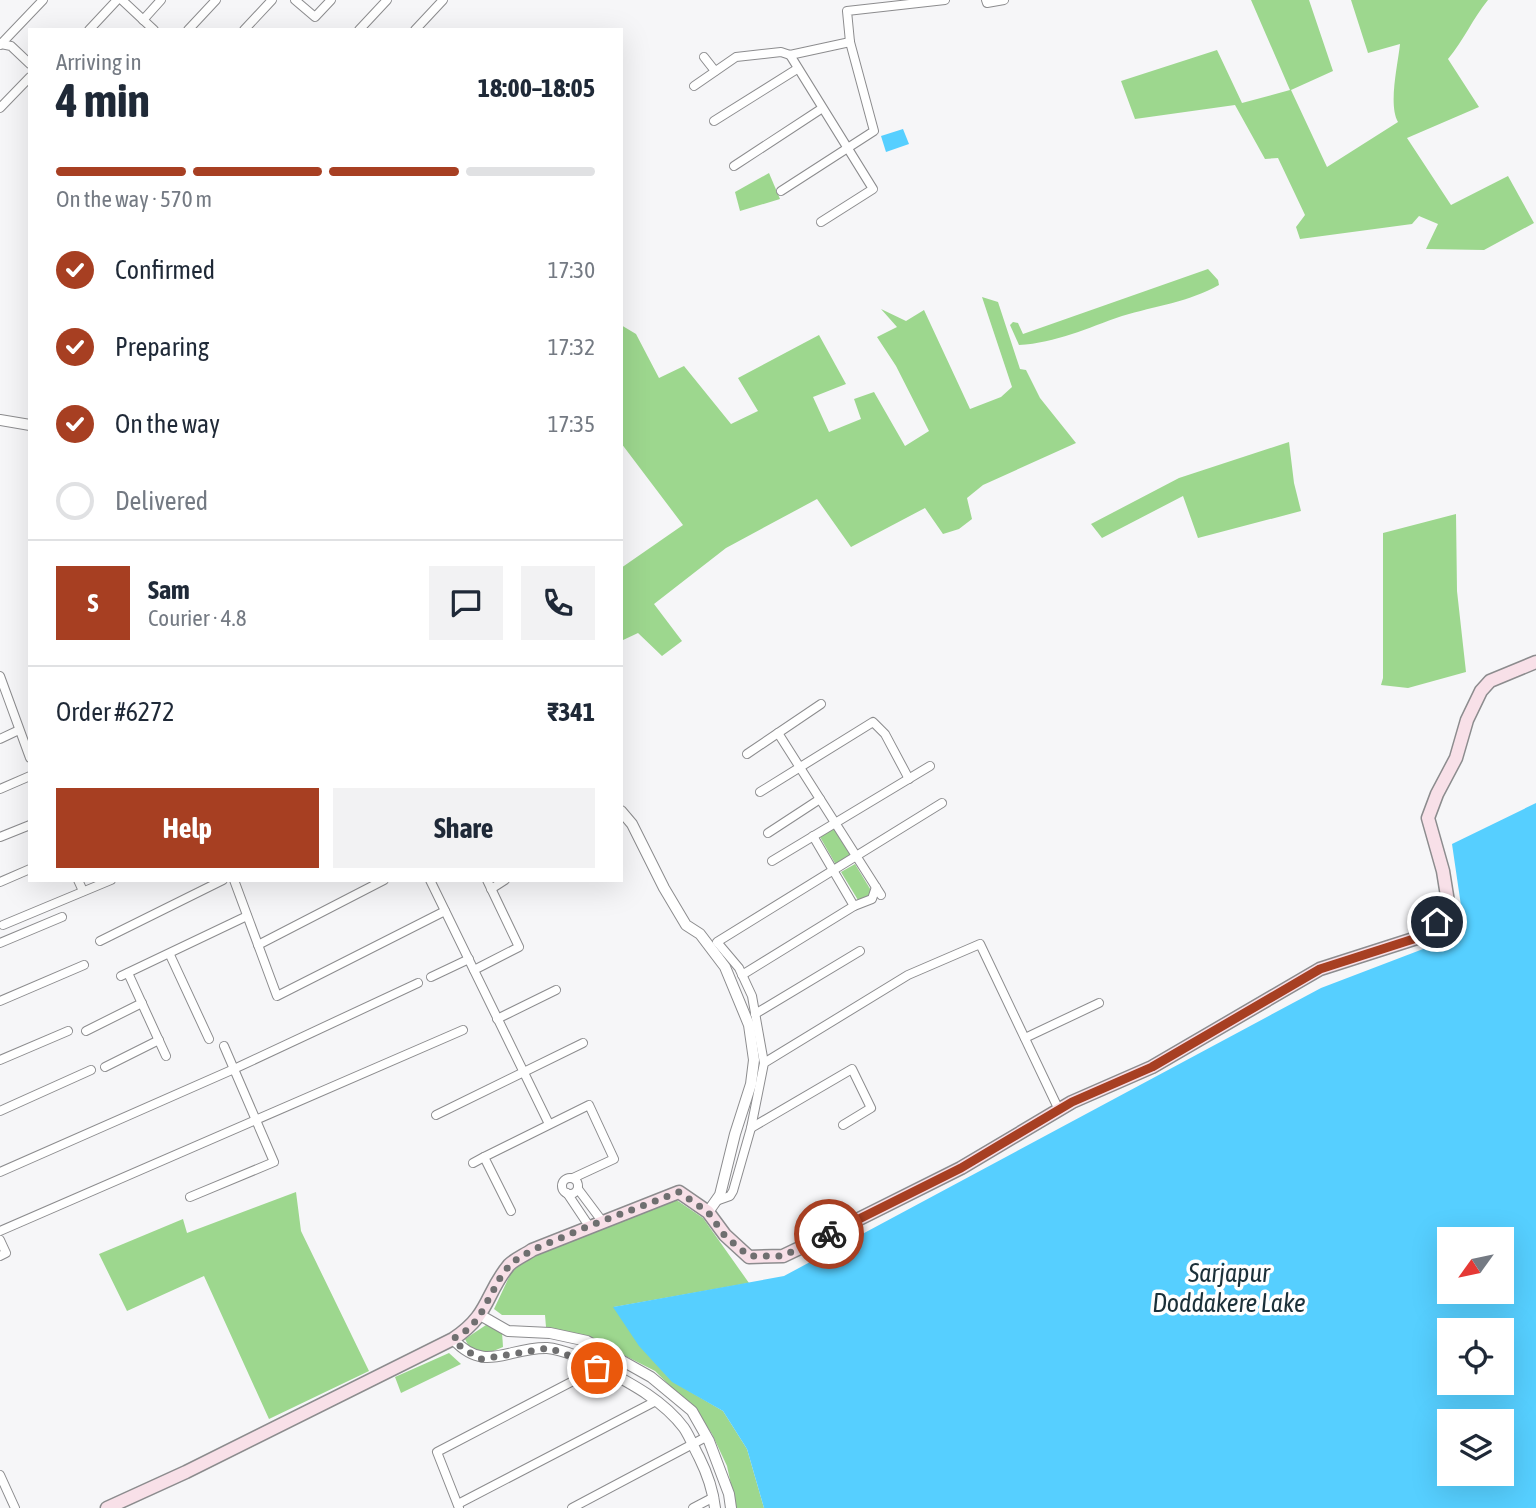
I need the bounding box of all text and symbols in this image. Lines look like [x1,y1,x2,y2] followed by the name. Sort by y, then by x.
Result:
[56,49,142,75] text: Arriving in
[478,73,595,103] text: 18:00–18:05
[56,74,150,127] text: 4 min
[56,186,212,212] text: On the way · 570 m
[56,251,94,289] icon: check
[115,255,215,285] text: Confirmed
[548,257,595,283] text: 17:30
[56,328,94,366] icon: check
[115,332,209,362] text: Preparing
[548,334,595,360] text: 17:32
[56,405,94,443] icon: check
[115,409,220,439] text: On the way
[548,411,595,437] text: 17:35
[115,486,208,516] text: Delivered
[429,566,503,640] button: chat
[521,566,595,640] button: phone
[148,575,190,605] text: Sam
[88,588,98,618] text: S
[148,605,247,631] text: Courier · 4.8
[56,697,175,727] text: Order #6272
[547,697,595,727] text: ₹341
[56,788,319,868] button: Help
[333,788,595,868] button: Share
[1407,892,1467,952] pin
[1418,903,1456,941] icon: home
[794,1199,864,1269] courier
[810,1215,848,1253] icon: bike
[1437,1227,1514,1304] north arrow
[1437,1227,1514,1486] map controls
[1152,1258,1306,1318] water label: Sarjapur Doddakere Lake
[1437,1318,1514,1395] button: locate
[567,1338,627,1398] pin
[578,1349,616,1387] icon: bag
[1437,1409,1514,1486] button: layers

